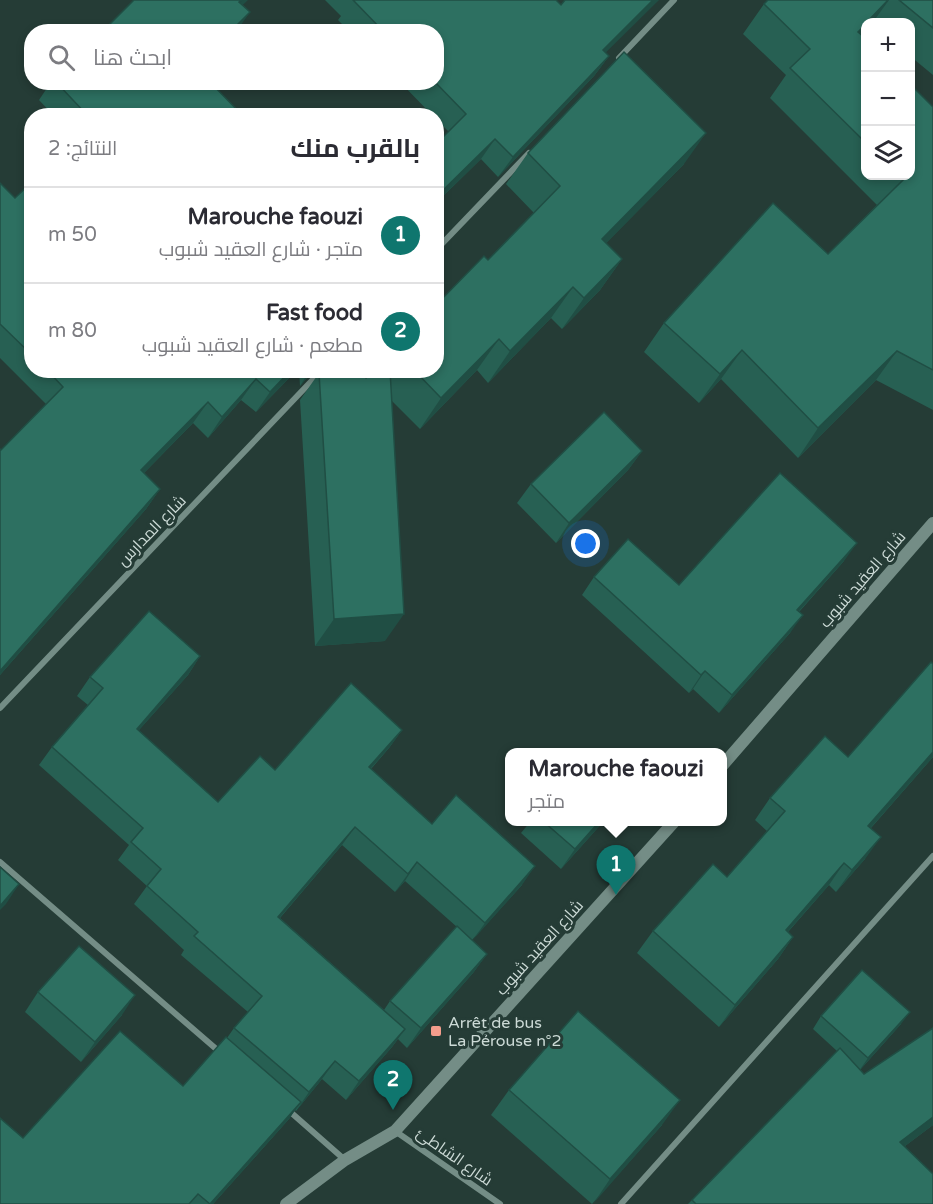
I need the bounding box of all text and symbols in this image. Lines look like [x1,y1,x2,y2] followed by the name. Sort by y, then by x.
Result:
[861,18,915,180] map controls
[861,18,915,72] button: +
[24,24,444,90] search box
[45,41,78,74] icon: search
[93,45,172,71] text: ابحث هنا
[861,72,915,126] button: −
[861,126,915,180] button: layers
[291,133,420,164] text: بالقرب منك
[48,137,117,161] text: النتائج: 2
[188,204,363,230] text: Marouche faouzi
[48,223,97,247] text: 50 m
[394,223,407,247] text: 1
[159,238,363,262] text: متجر · شارع العقيد شبوب
[266,300,363,326] text: Fast food
[48,319,97,343] text: 80 m
[394,319,407,343] text: 2
[142,334,363,358] text: مطعم · شارع العقيد شبوب
[113,491,191,571] street label: شارع المدارس
[815,527,911,633] street label: شارع العقيد شبوب
[571,529,600,558] your location
[505,748,727,826] popup
[528,756,704,782] text: Marouche faouzi
[528,790,565,814] text: متجر
[596,846,636,895] pin: 1
[492,896,589,1000] street label: شارع العقيد شبوب
[448,1013,562,1051] place label: Arrêt de bus La Pérouse n°2
[429,1024,443,1038] marker: Arrêt de bus La Pérouse n°2
[374,1060,412,1110] pin: 2
[412,1123,496,1191] street label: شارع الشاطئ

